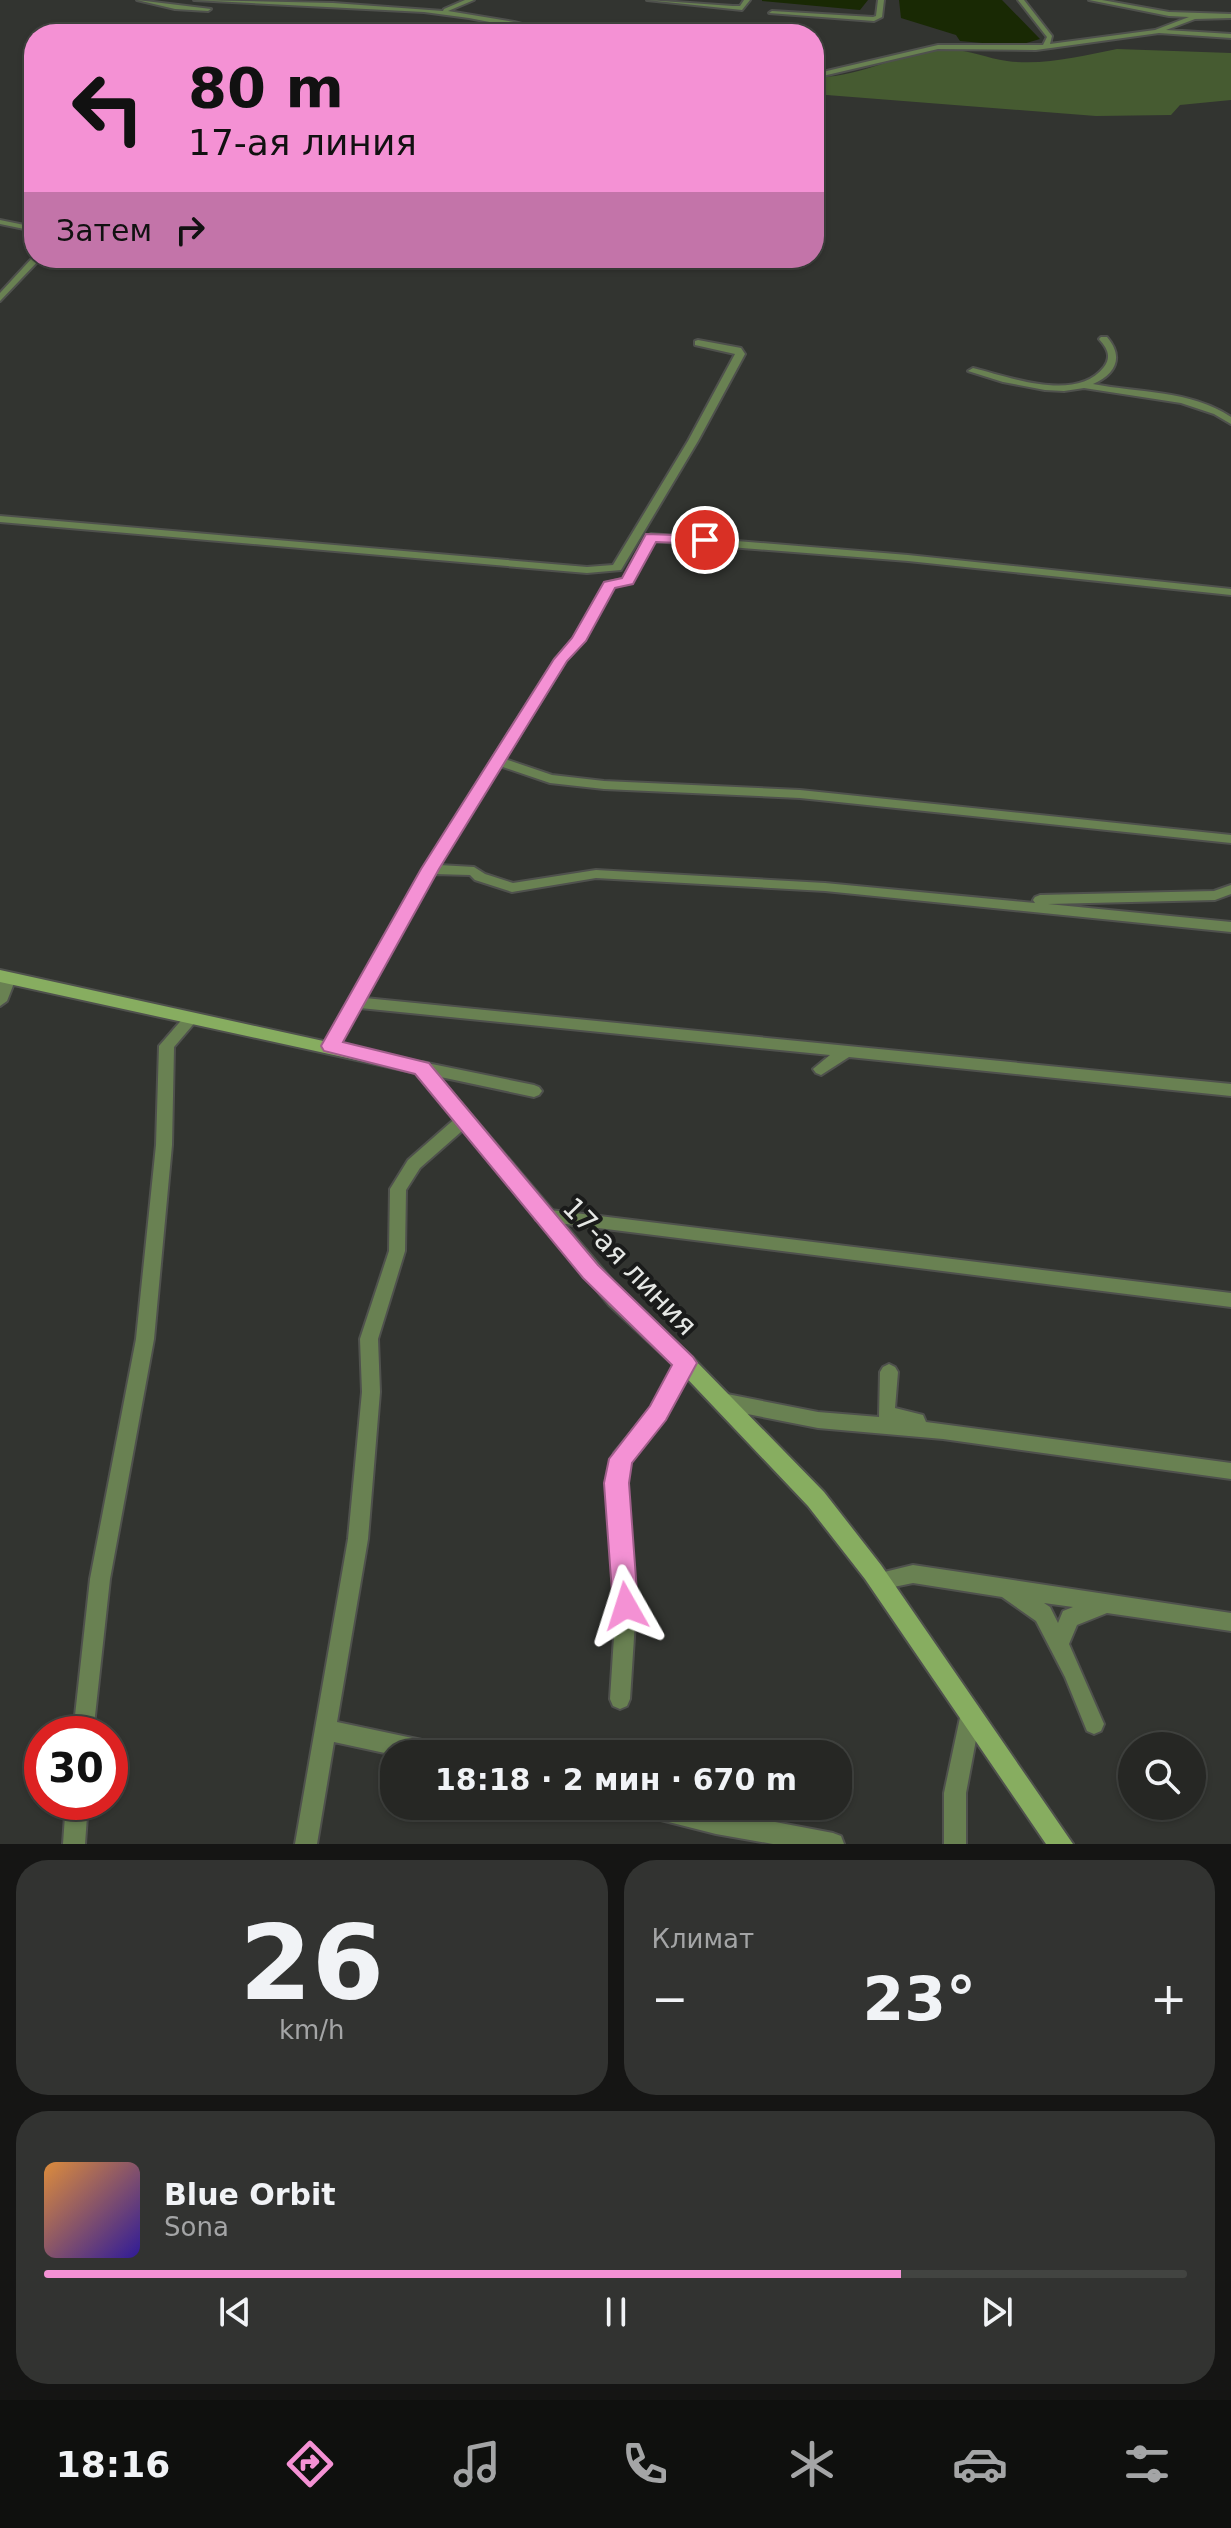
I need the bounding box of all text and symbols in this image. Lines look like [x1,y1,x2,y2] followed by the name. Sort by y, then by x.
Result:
[188,55,344,120] text: 80 m
[56,56,160,160] icon: left
[188,122,417,163] text: 17-ая линия
[168,208,212,252] icon: right
[56,213,152,248] text: Затем
[671,506,739,574] pin
[683,518,727,562] icon: arrive
[556,1191,703,1342] street label: 17-ая линия
[584,1564,668,1648] position arrow
[24,1716,128,1820] speed limit sign: 30
[1118,1732,1206,1820] map controls
[1118,1732,1206,1820] button: search
[435,1762,797,1797] text: 18:18 · 2 мин · 670 m
[239,1902,384,2024] text: 26
[652,1924,754,1954] text: Климат
[863,1964,976,2034] text: 23°
[652,1973,688,2024] text: −
[1150,1973,1187,2024] text: +
[279,2015,345,2045] text: km/h
[164,2177,336,2212] text: Blue Orbit
[164,2212,229,2242] text: Sona
[213,2290,257,2334] icon: previous
[594,2290,638,2334] icon: pause
[975,2290,1019,2334] icon: next
[282,2436,338,2492] icon: directions
[449,2436,505,2492] icon: music
[617,2436,673,2492] icon: phone
[784,2436,840,2492] icon: climate
[952,2436,1008,2492] icon: car
[1119,2436,1175,2492] icon: filters
[56,2444,170,2485] text: 18:16

